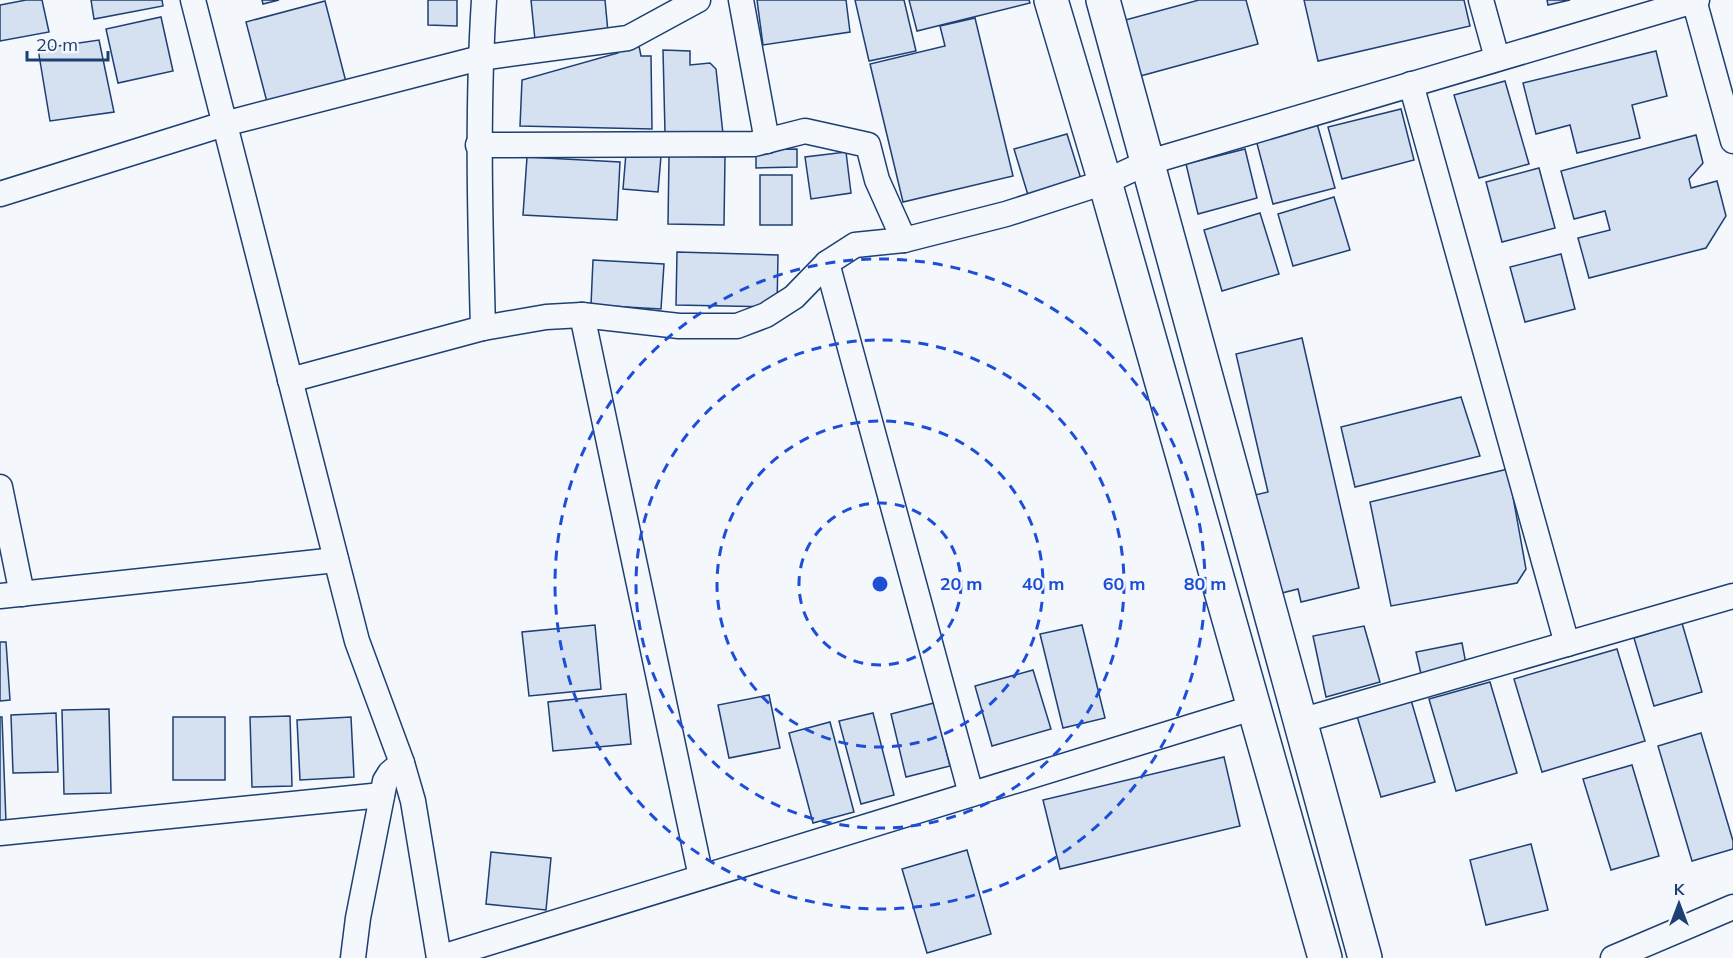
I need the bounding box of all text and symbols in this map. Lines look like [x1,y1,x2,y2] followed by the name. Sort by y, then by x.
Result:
[27,24,108,62] scale bar
[36,33,78,56] text: 20 m
[940,572,982,595] text: 20 m
[1022,572,1064,595] text: 40 m
[1103,572,1145,595] text: 60 m
[1184,572,1226,595] text: 80 m
[870,574,890,594] centre of rings
[1649,874,1709,934] north arrow
[1674,879,1686,899] text: K

